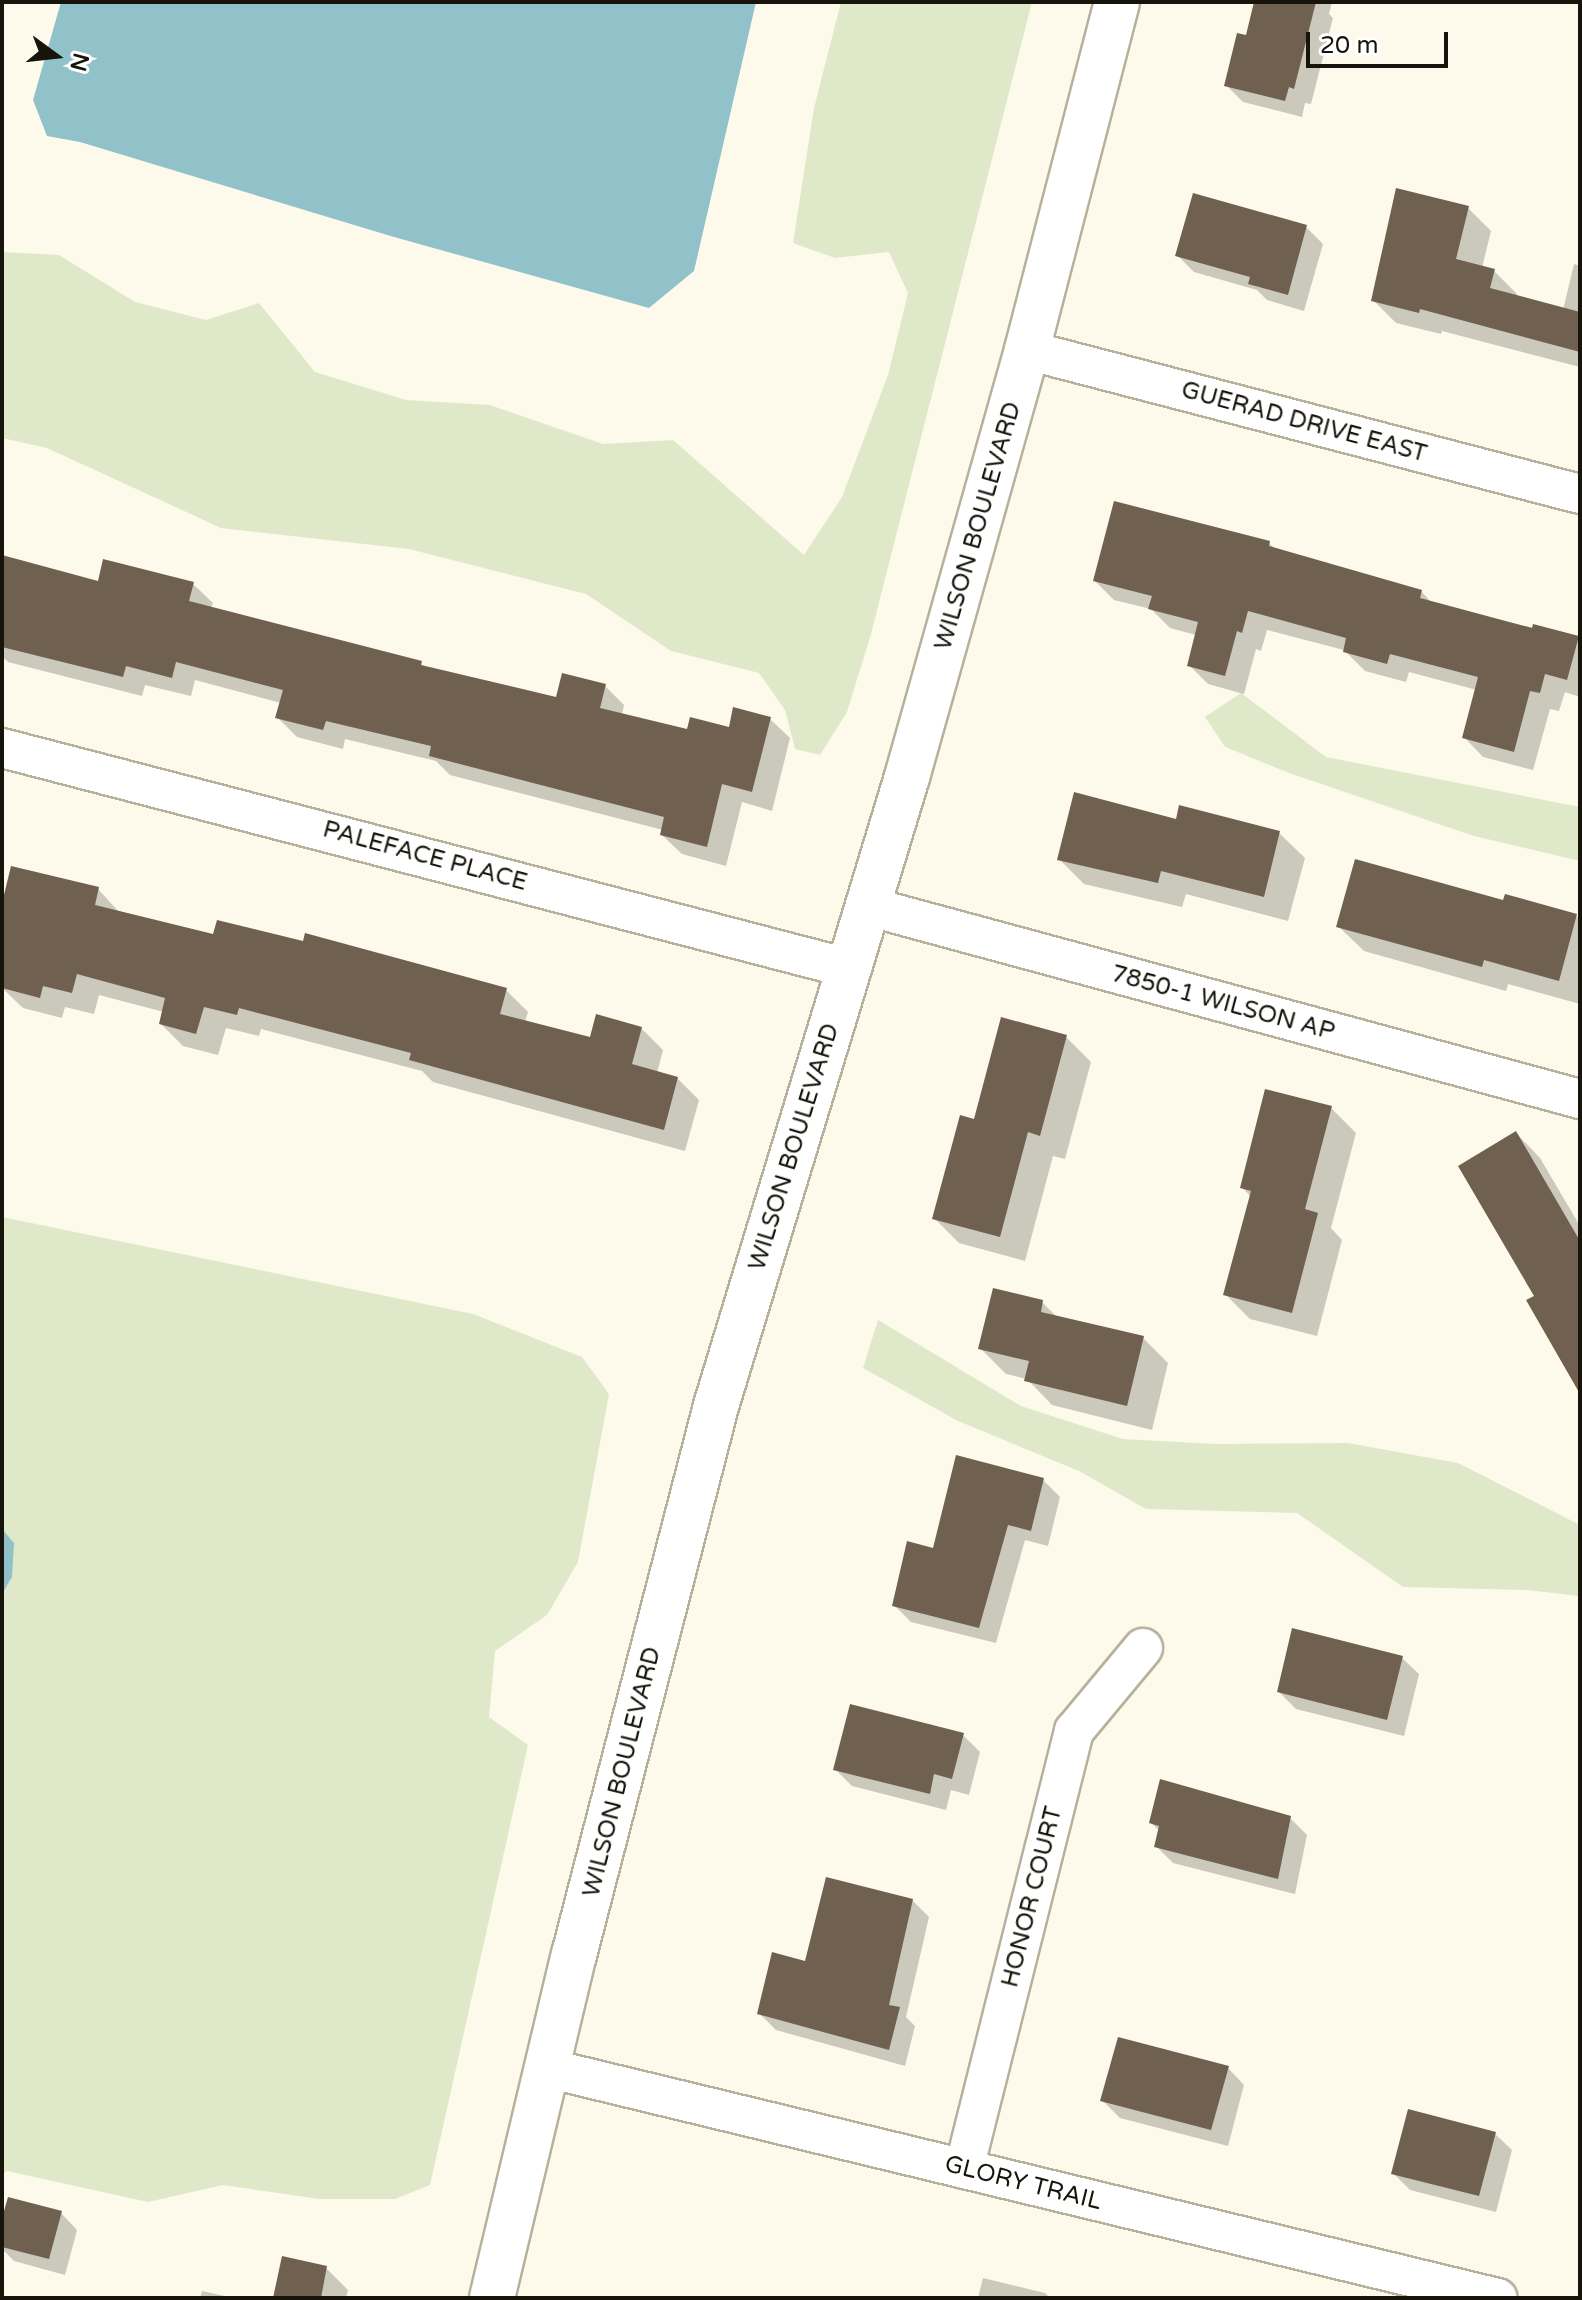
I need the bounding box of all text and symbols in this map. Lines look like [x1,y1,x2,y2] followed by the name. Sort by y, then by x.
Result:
[16,16,96,96] north arrow
[1310,16,1452,66] scale bar
[1320,31,1378,60] text: 20 m
[64,50,94,74] text: N
[1178,375,1430,469] street label: GUERAD DRIVE EAST
[929,399,1027,653] street label: WILSON BOULEVARD
[320,815,530,897] street label: PALEFACE PLACE
[1108,959,1338,1047] street label: 7850-1 WILSON AP
[743,1020,845,1274] street label: WILSON BOULEVARD
[577,1644,667,1900] street label: WILSON BOULEVARD
[996,1804,1068,1990] street label: HONOR COURT
[942,2150,1104,2216] street label: GLORY TRAIL

